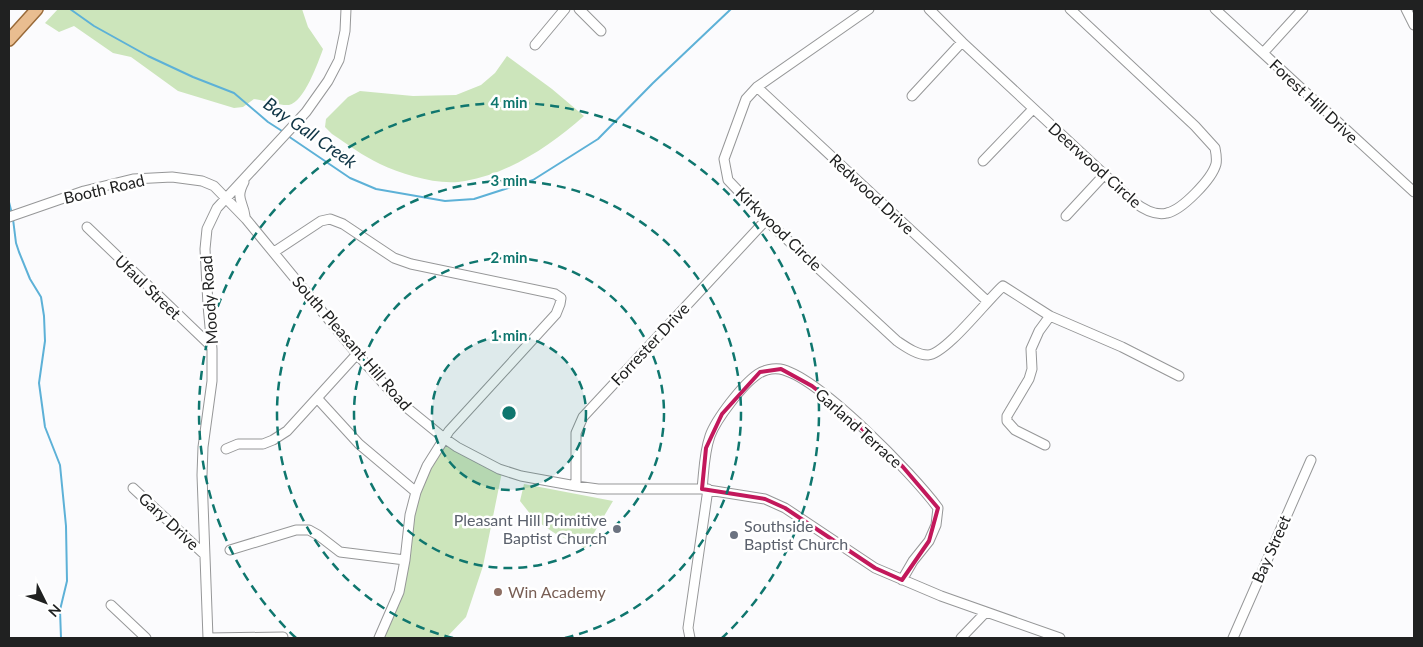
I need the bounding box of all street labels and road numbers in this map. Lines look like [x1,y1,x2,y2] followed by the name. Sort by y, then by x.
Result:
[1266,55,1362,146] street label: Forest Hill Drive
[1045,118,1146,211] street label: Deerwood Circle
[826,150,919,238] street label: Redwood Drive
[62,170,146,207] street label: Booth Road
[732,183,826,274] street label: Kirkwood Circle
[112,251,185,323] street label: Ufaul Street
[196,255,221,345] street label: Moody Road
[289,272,416,414] street label: South Pleasant Hill Road
[607,298,693,389] street label: Forrester Drive
[812,384,907,471] street label: Garland Terrace
[135,488,203,553] street label: Gary Drive
[1247,512,1294,586] street label: Bay Street

